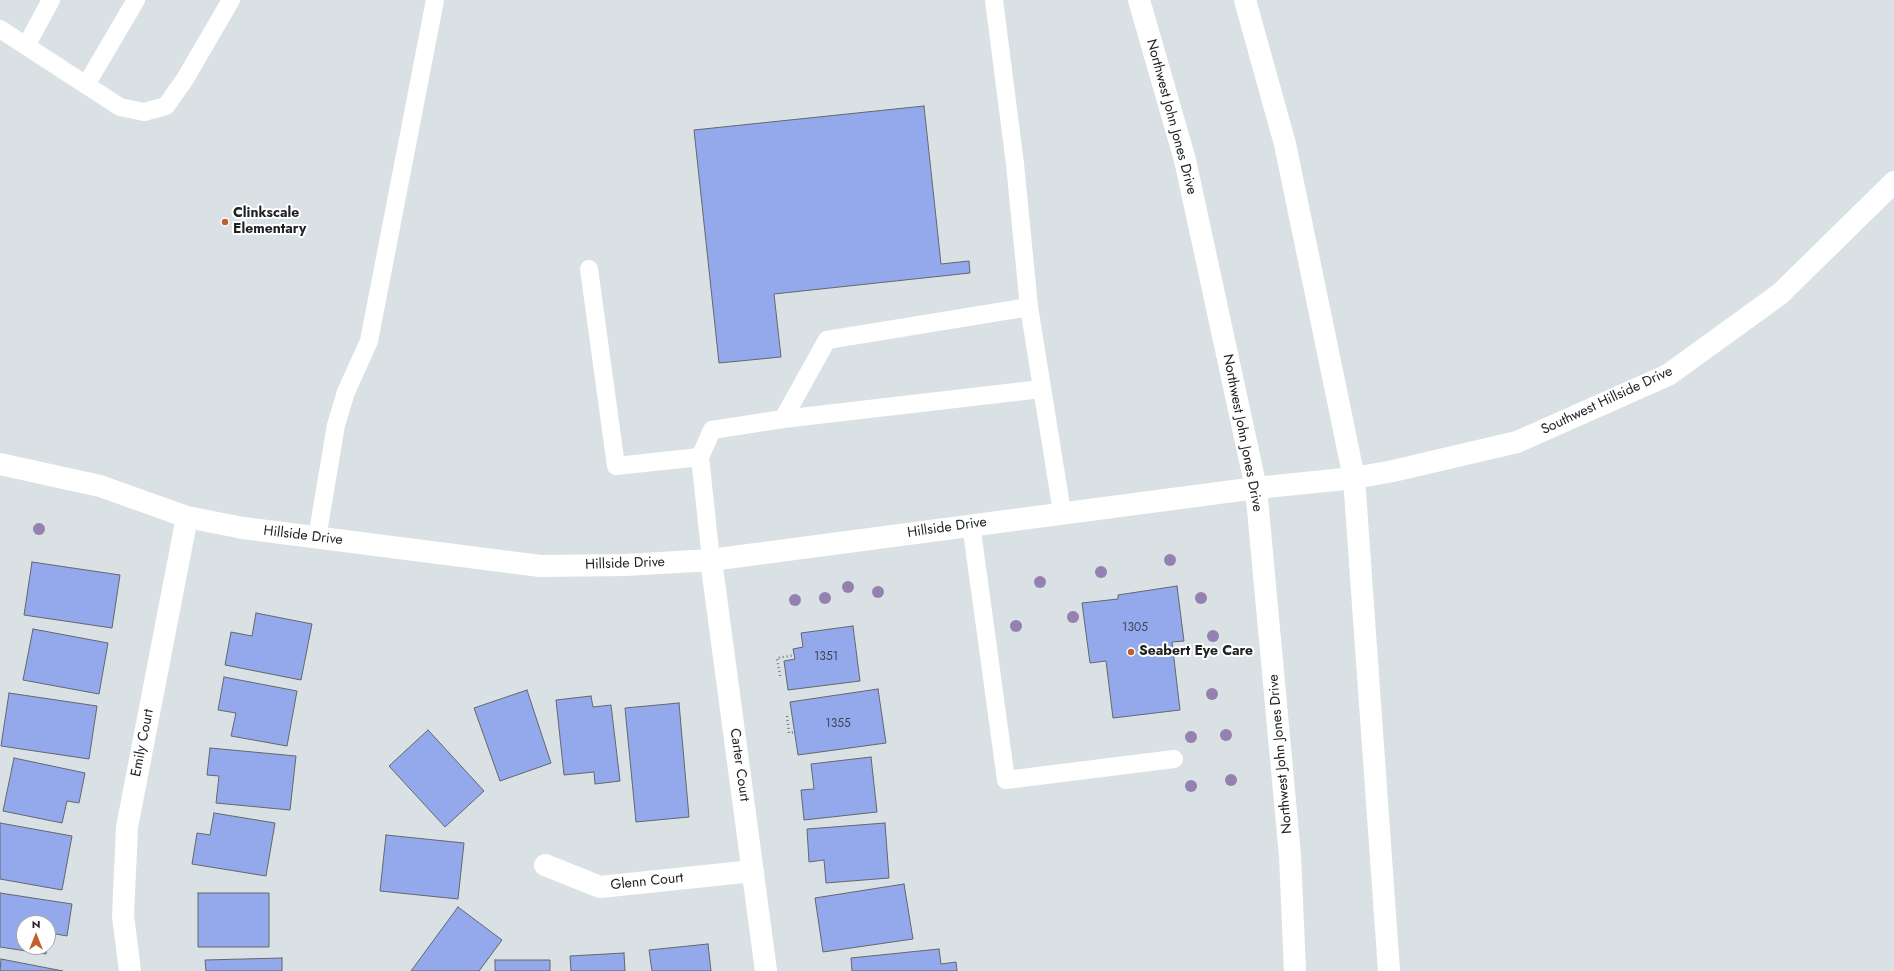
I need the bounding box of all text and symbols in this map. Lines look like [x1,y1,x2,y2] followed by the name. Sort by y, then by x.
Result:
[1142,38,1200,196] street label: Northwest John Jones Drive
[233,206,306,238] place label: Clinkscale Elementary
[220,217,230,227] marker: Clinkscale Elementary
[1218,353,1266,513] street label: Northwest John Jones Drive
[1539,363,1675,439] street label: Southwest Hillside Drive
[906,514,988,542] street label: Hillside Drive
[262,523,344,549] street label: Hillside Drive
[585,554,665,574] street label: Hillside Drive
[1122,621,1148,635] house number: 1305
[1139,644,1253,660] place label: Seabert Eye Care
[1126,647,1136,657] marker: Seabert Eye Care
[814,650,838,664] house number: 1351
[1266,674,1296,834] street label: Northwest John Jones Drive
[128,708,158,778] street label: Emily Court
[825,717,851,731] house number: 1355
[726,727,752,803] street label: Carter Court
[610,870,684,894] street label: Glenn Court
[16,915,56,955] north arrow
[32,916,40,932] text: N

